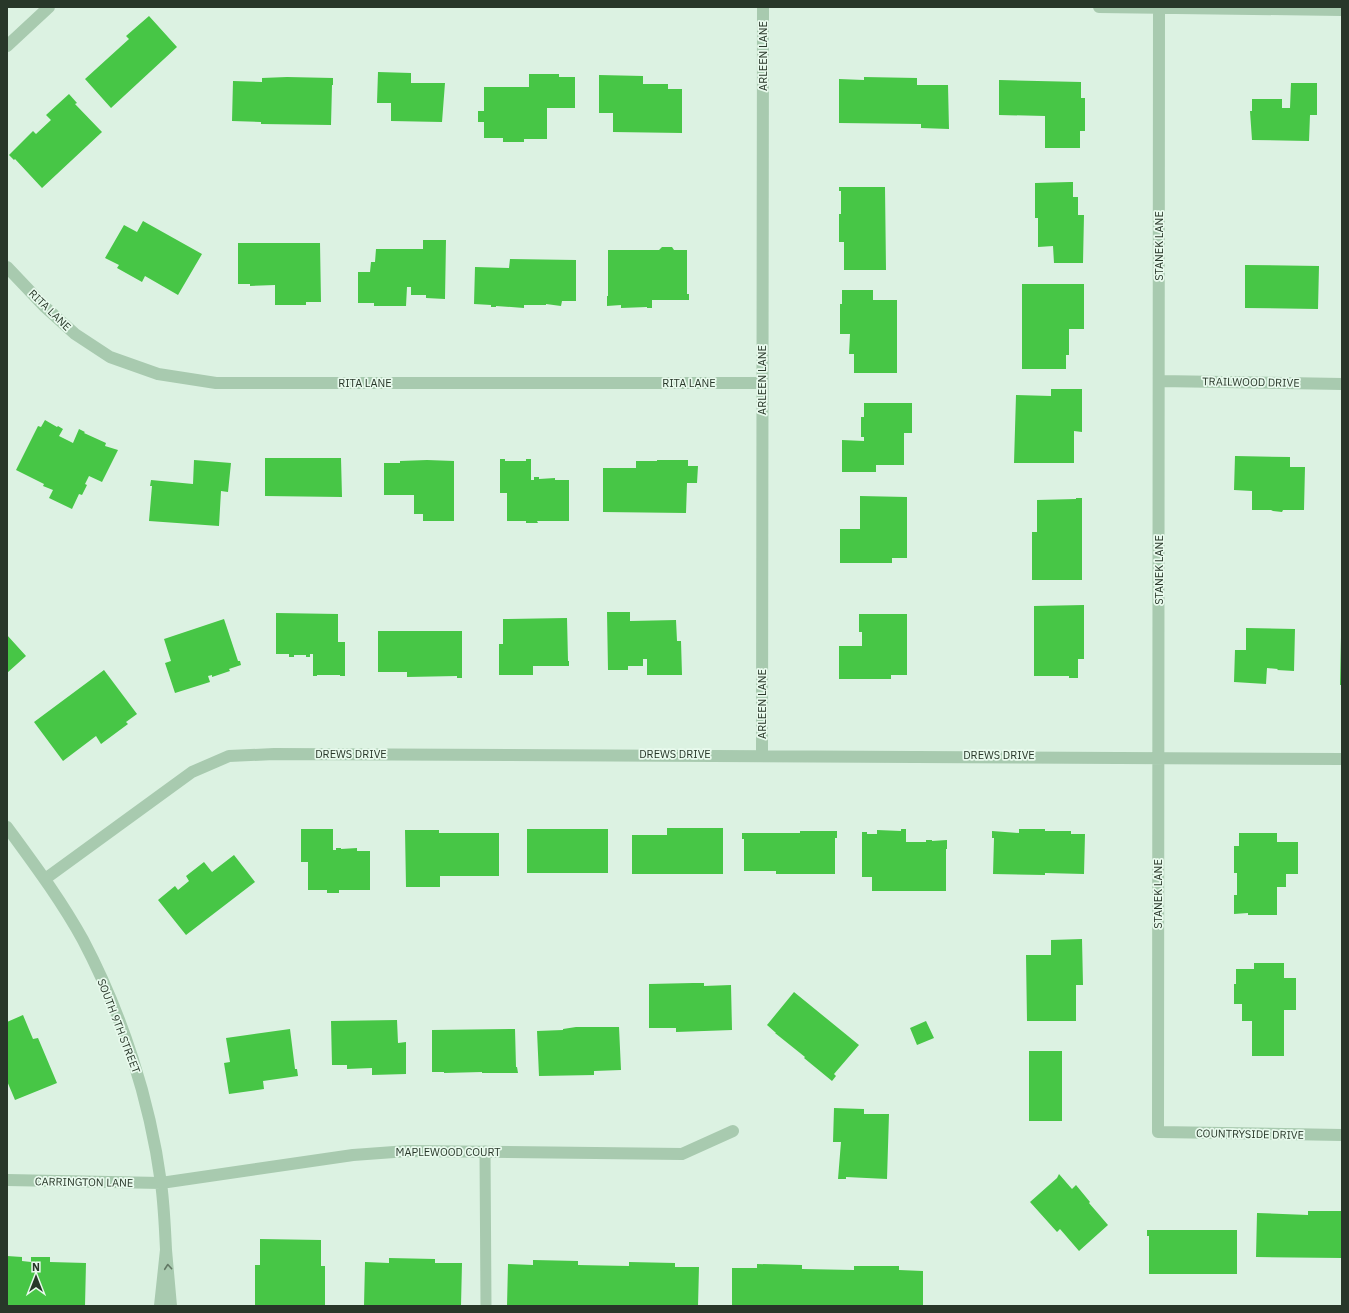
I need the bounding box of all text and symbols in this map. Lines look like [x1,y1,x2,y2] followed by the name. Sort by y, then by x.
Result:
[756,21,770,91] street label: ARLEEN LANE
[1152,211,1166,281] street label: STANEK LANE
[26,286,74,334] street label: RITA LANE
[755,345,769,415] street label: ARLEEN LANE
[1202,374,1300,390] street label: TRAILWOOD DRIVE
[338,376,392,390] street label: RITA LANE
[662,376,716,390] street label: RITA LANE
[1152,535,1166,605] street label: STANEK LANE
[755,669,769,739] street label: ARLEEN LANE
[315,747,387,761] street label: DREWS DRIVE
[639,747,711,761] street label: DREWS DRIVE
[963,748,1035,762] street label: DREWS DRIVE
[1151,859,1165,929] street label: STANEK LANE
[94,977,144,1076] street label: SOUTH 9TH STREET
[1196,1126,1304,1142] street label: COUNTRYSIDE DRIVE
[396,1145,501,1159] street label: MAPLEWOOD COURT
[35,1174,133,1190] street label: CARRINGTON LANE
[16,1257,56,1297] north arrow
[32,1260,40,1274] text: N
[164,1264,173,1270] one-way arrow

